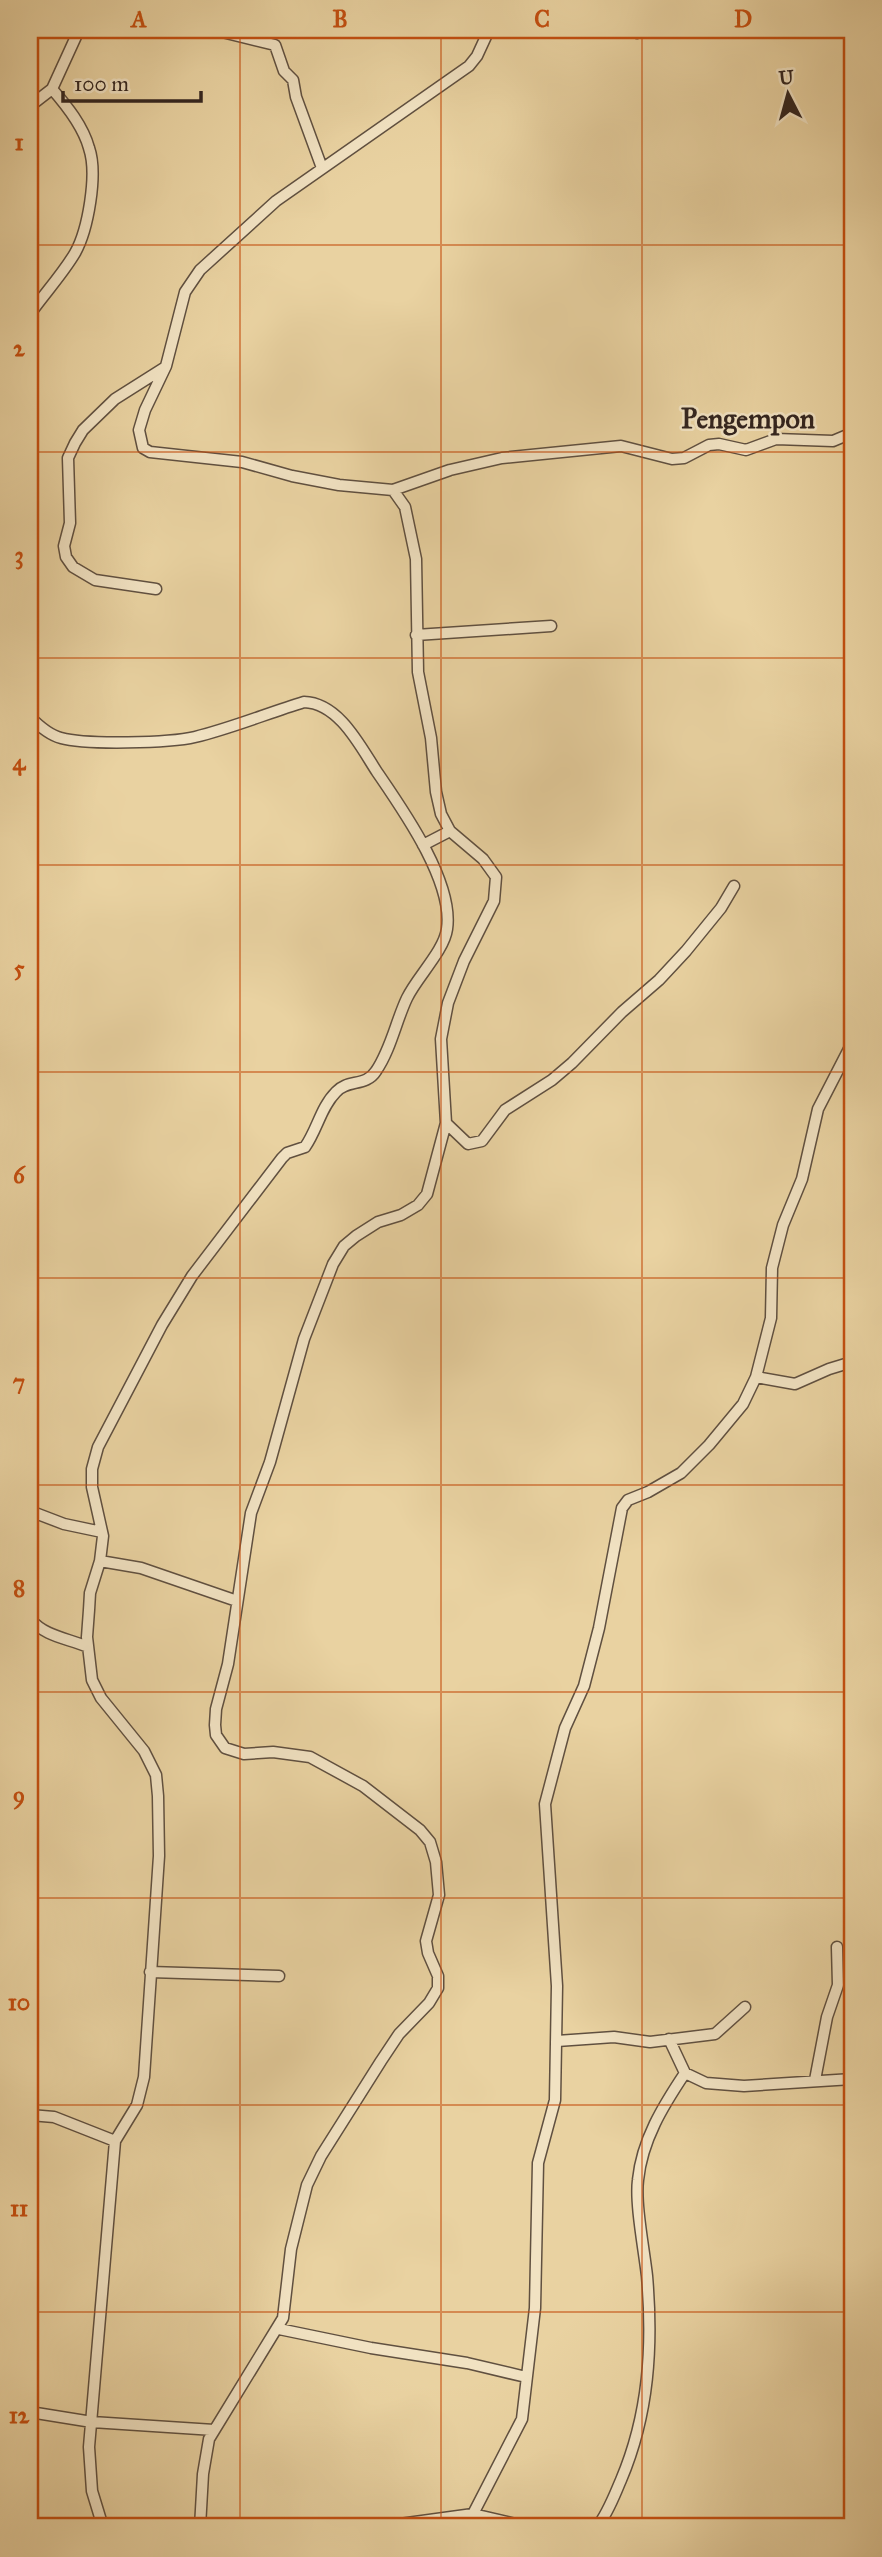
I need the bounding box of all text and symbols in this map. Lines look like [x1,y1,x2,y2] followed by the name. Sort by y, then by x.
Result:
[129,5,147,33] text: A
[332,5,348,33] text: B
[534,5,550,33] text: C
[734,5,752,33] text: D
[63,60,201,104] scale bar
[752,60,822,130] north arrow
[778,65,796,90] text: U
[74,71,129,97] text: 100 m
[14,128,24,156] text: 1
[13,334,25,362] text: 2
[681,401,815,436] district label: Pengempon
[14,541,24,570] text: 3
[13,748,27,776] text: 4
[14,954,25,982] text: 5
[13,1161,26,1189] text: 6
[13,1368,25,1396] text: 7
[13,1574,25,1602] text: 8
[13,1781,25,1810] text: 9
[8,1988,30,2016] text: 10
[10,2194,28,2222] text: 11
[9,2401,30,2429] text: 12

